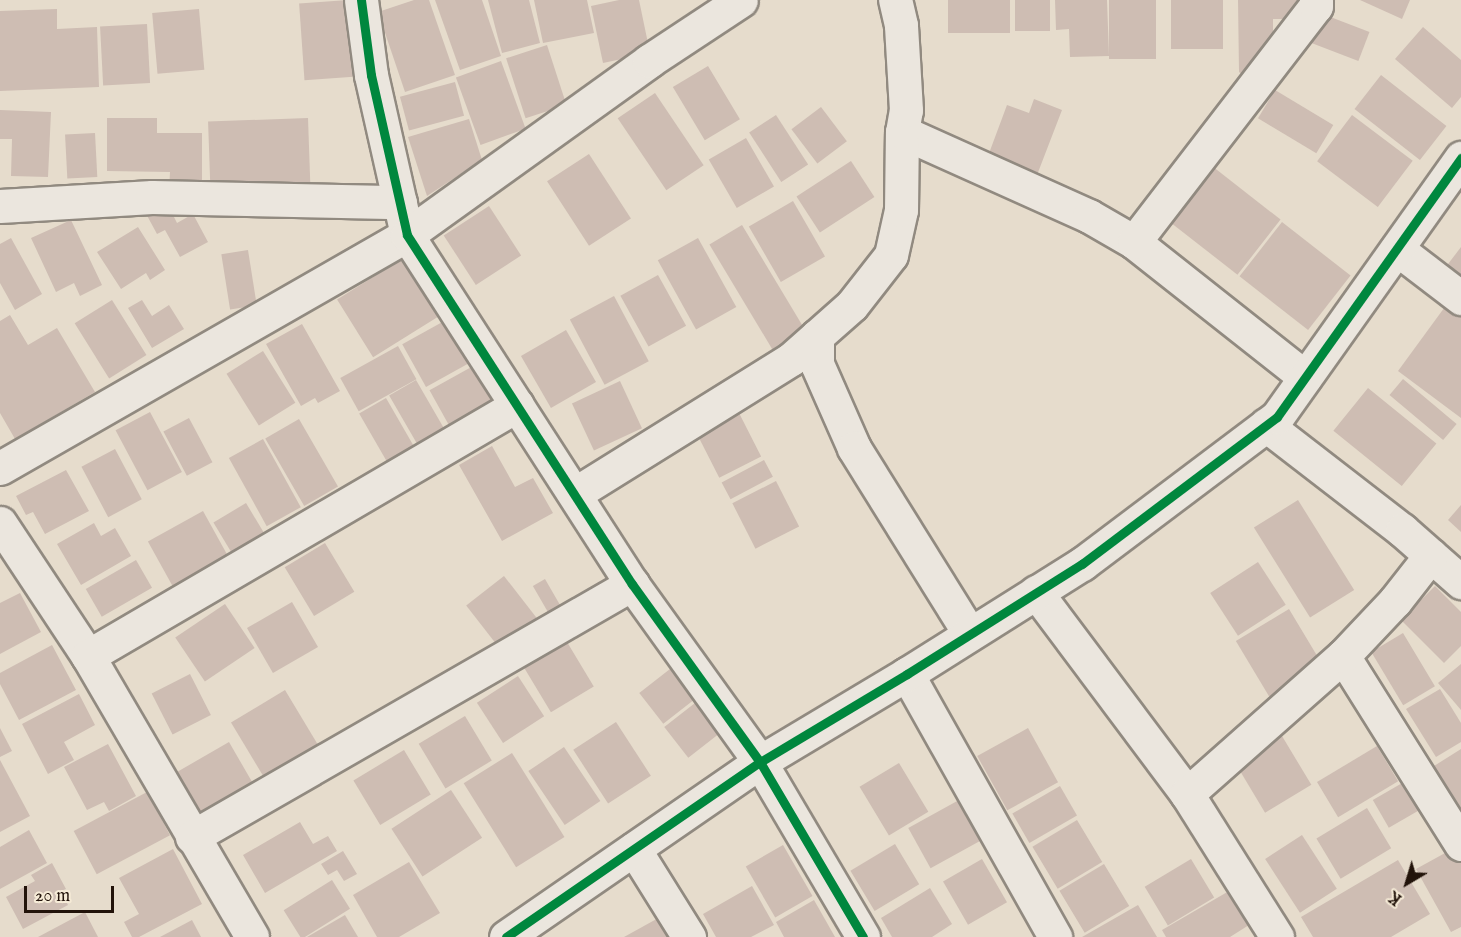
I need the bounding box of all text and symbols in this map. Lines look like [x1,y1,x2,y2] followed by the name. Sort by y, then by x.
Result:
[1377,853,1437,913] north arrow
[27,874,117,912] scale bar
[35,885,70,908] text: 20 m
[1385,886,1407,909] text: K

